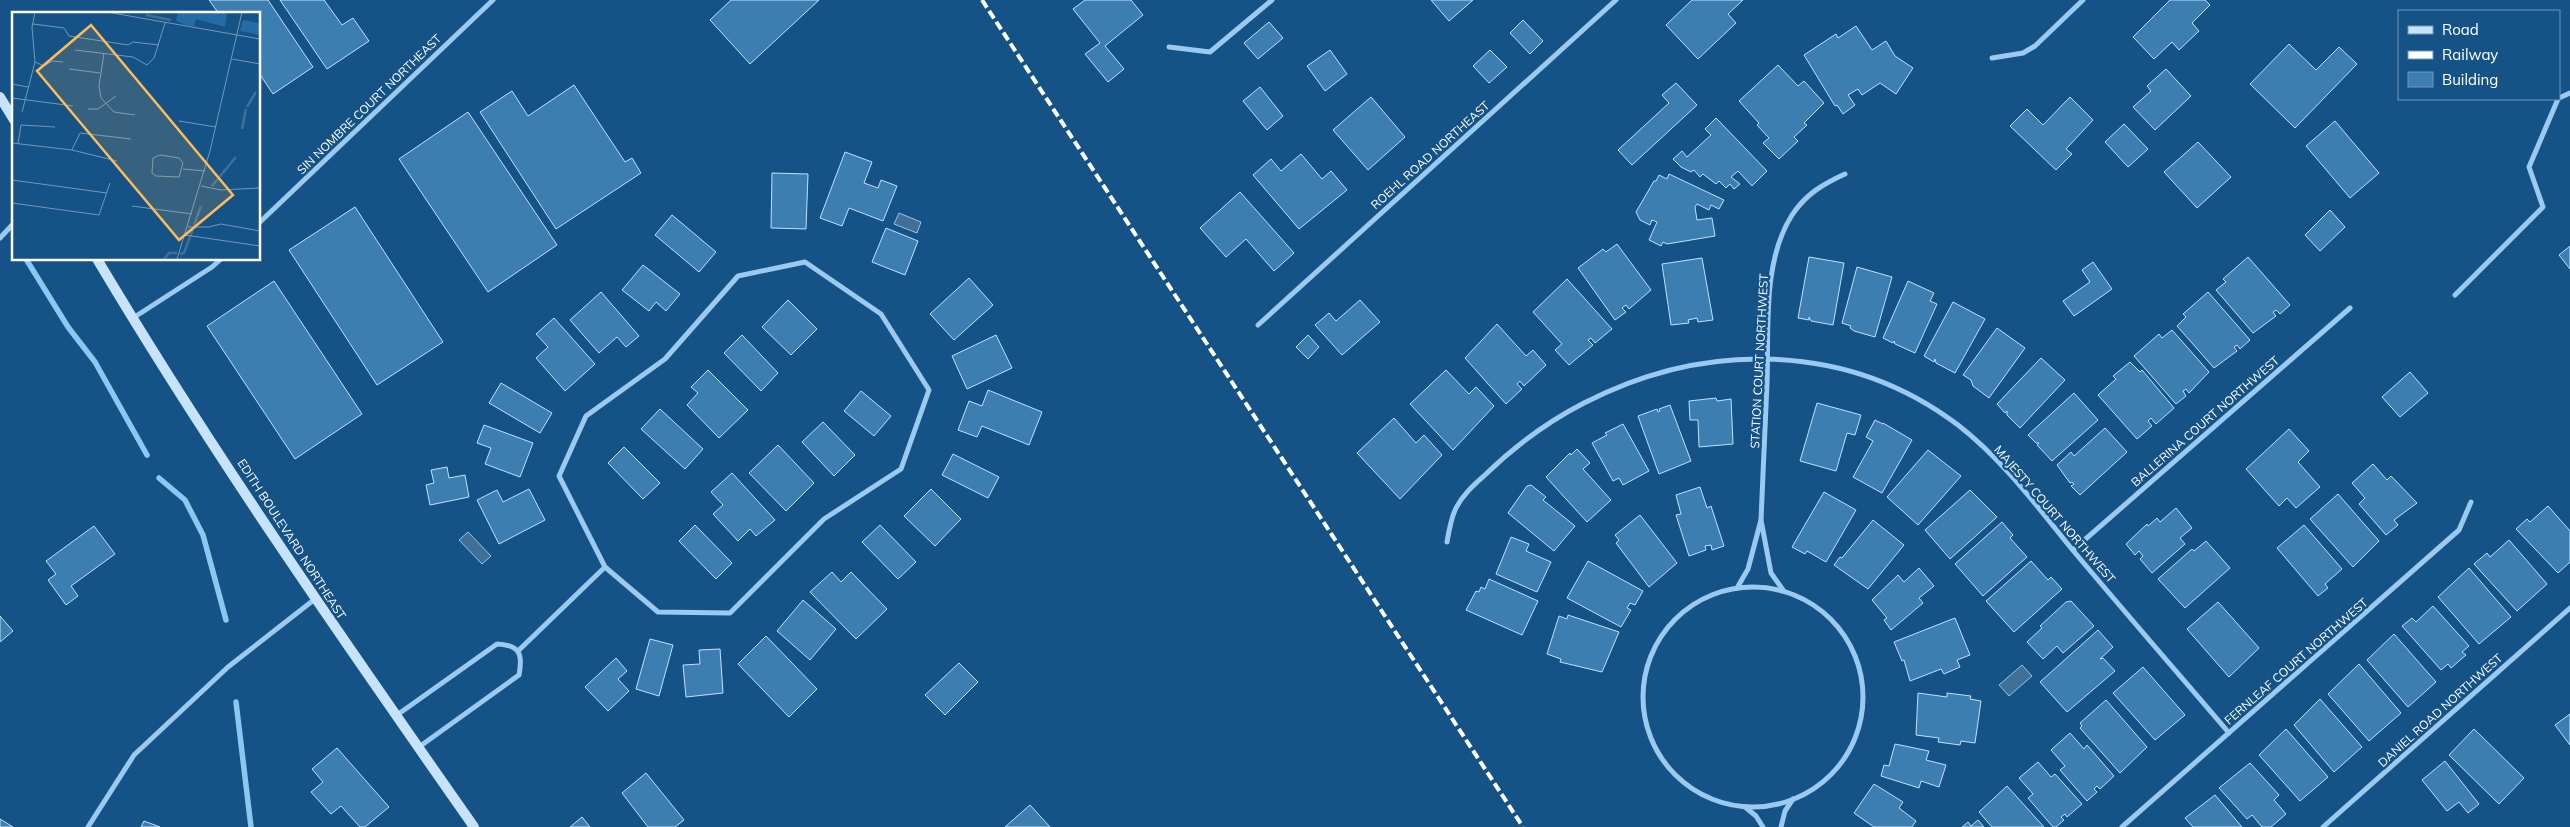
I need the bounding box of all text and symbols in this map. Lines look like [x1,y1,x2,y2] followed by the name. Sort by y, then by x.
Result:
[2398,10,2560,100] legend
[12,12,260,260] inset map
[2442,20,2479,39] text: Road
[294,30,445,177] street label: SIN NOMBRE COURT NORTHEAST
[2442,45,2498,64] text: Railway
[2442,70,2498,89] text: Building
[1368,97,1493,212] street label: ROEHL ROAD NORTHEAST
[1747,272,1771,449] street label: STATION COURT NORTHWEST
[2128,352,2283,489] street label: BALLERINA COURT NORTHWEST
[1991,442,2119,586] street label: MAJESTY COURT NORTHWEST
[234,456,350,623] street label: EDITH BOULEVARD NORTHEAST
[2221,594,2371,727] street label: FERNLEAF COURT NORTHWEST
[2375,650,2506,770] street label: DANIEL ROAD NORTHWEST

